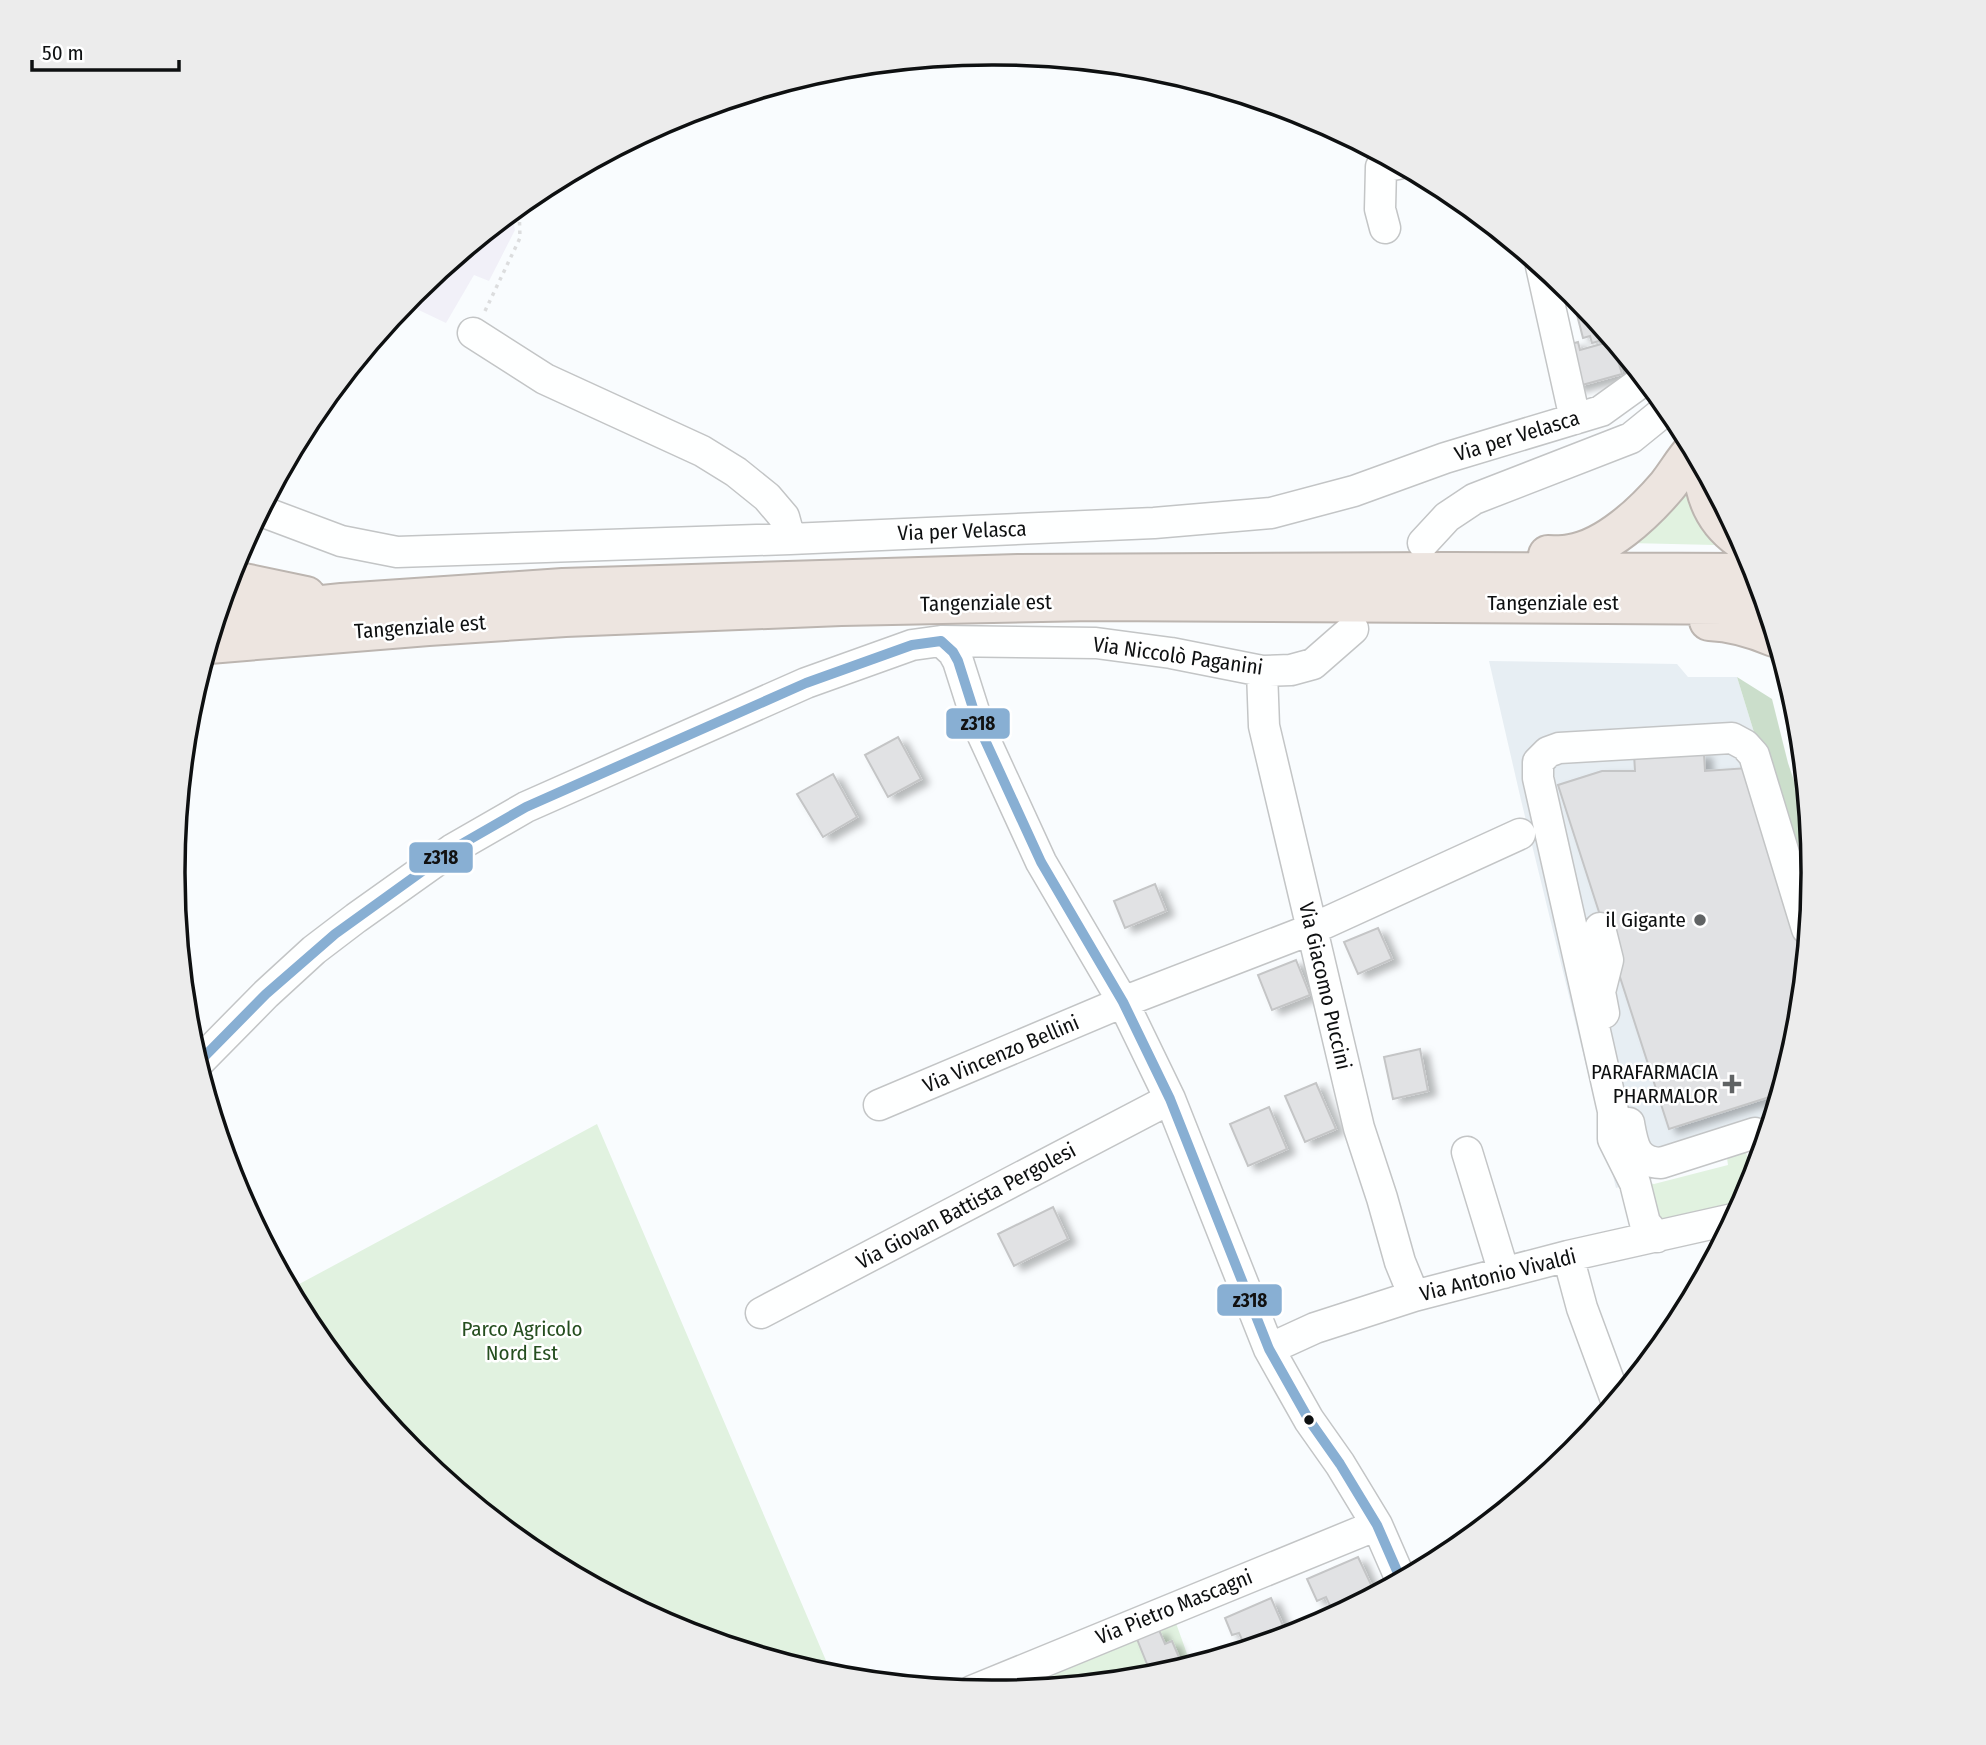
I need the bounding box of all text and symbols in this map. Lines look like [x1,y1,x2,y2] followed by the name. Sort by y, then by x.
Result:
[32,28,178,72] scale bar
[42,40,84,66] text: 50 m
[1451,405,1583,467] street label: Via per Velasca
[897,516,1027,546] street label: Via per Velasca
[920,589,1052,617] street label: Tangenziale est
[1487,590,1619,616] street label: Tangenziale est
[353,609,487,645] street label: Tangenziale est
[1091,631,1265,681] street label: Via Niccolò Paganini
[945,707,1011,740] line badge: z318
[961,712,995,735] text: z318
[408,841,474,874] line badge: z318
[424,846,458,869] text: z318
[1293,900,1357,1072] street label: Via Giacomo Puccini
[1605,907,1686,933] place label: il Gigante
[1692,912,1708,928] marker: il Gigante
[919,1009,1083,1099] street label: Via Vincenzo Bellini
[1591,1059,1719,1109] place label: PARAFARMACIA PHARMALOR
[1724,1076,1740,1092] marker: PARAFARMACIA PHARMALOR
[852,1137,1080,1275] street label: Via Giovan Battista Pergolesi
[1417,1243,1579,1307] street label: Via Antonio Vivaldi
[1216,1283,1283,1317] line badge: z318
[1233,1289,1267,1312] text: z318
[461,1316,583,1366] park label: Parco Agricolo Nord Est
[1302,1413,1316,1427] unlabelled marker
[1092,1564,1256,1650] street label: Via Pietro Mascagni

